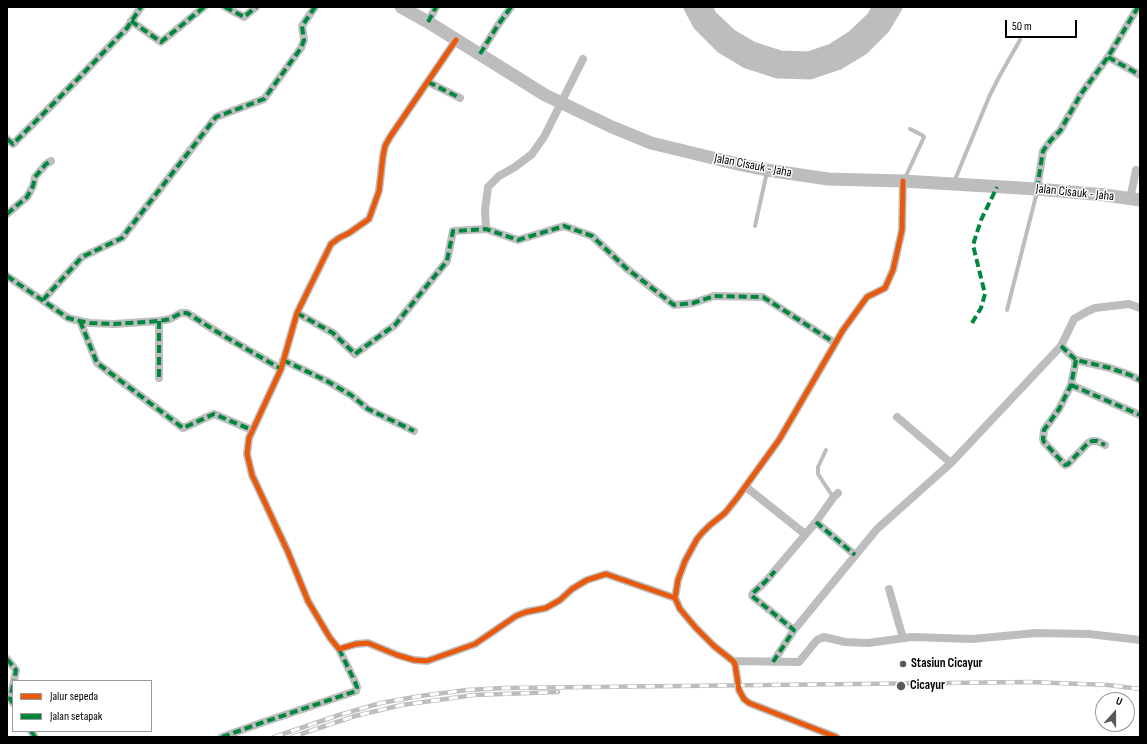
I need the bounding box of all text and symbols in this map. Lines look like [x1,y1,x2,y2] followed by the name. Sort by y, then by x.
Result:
[1007,12,1079,38] scale bar
[1012,19,1032,34] text: 50 m
[713,151,793,181] street label: Jalan Cisauk - Jaha
[1035,181,1115,205] street label: Jalan Cisauk - Jaha
[911,656,983,672] place label: Stasiun Cicayur
[898,659,908,669] marker: Stasiun Cicayur
[910,678,945,694] place label: Cicayur
[12,680,152,732] legend
[895,680,907,692] marker: Cicayur
[50,689,98,704] text: Jalur sepeda
[1095,692,1135,732] north arrow
[1114,694,1124,708] text: U
[50,709,102,724] text: Jalan setapak

